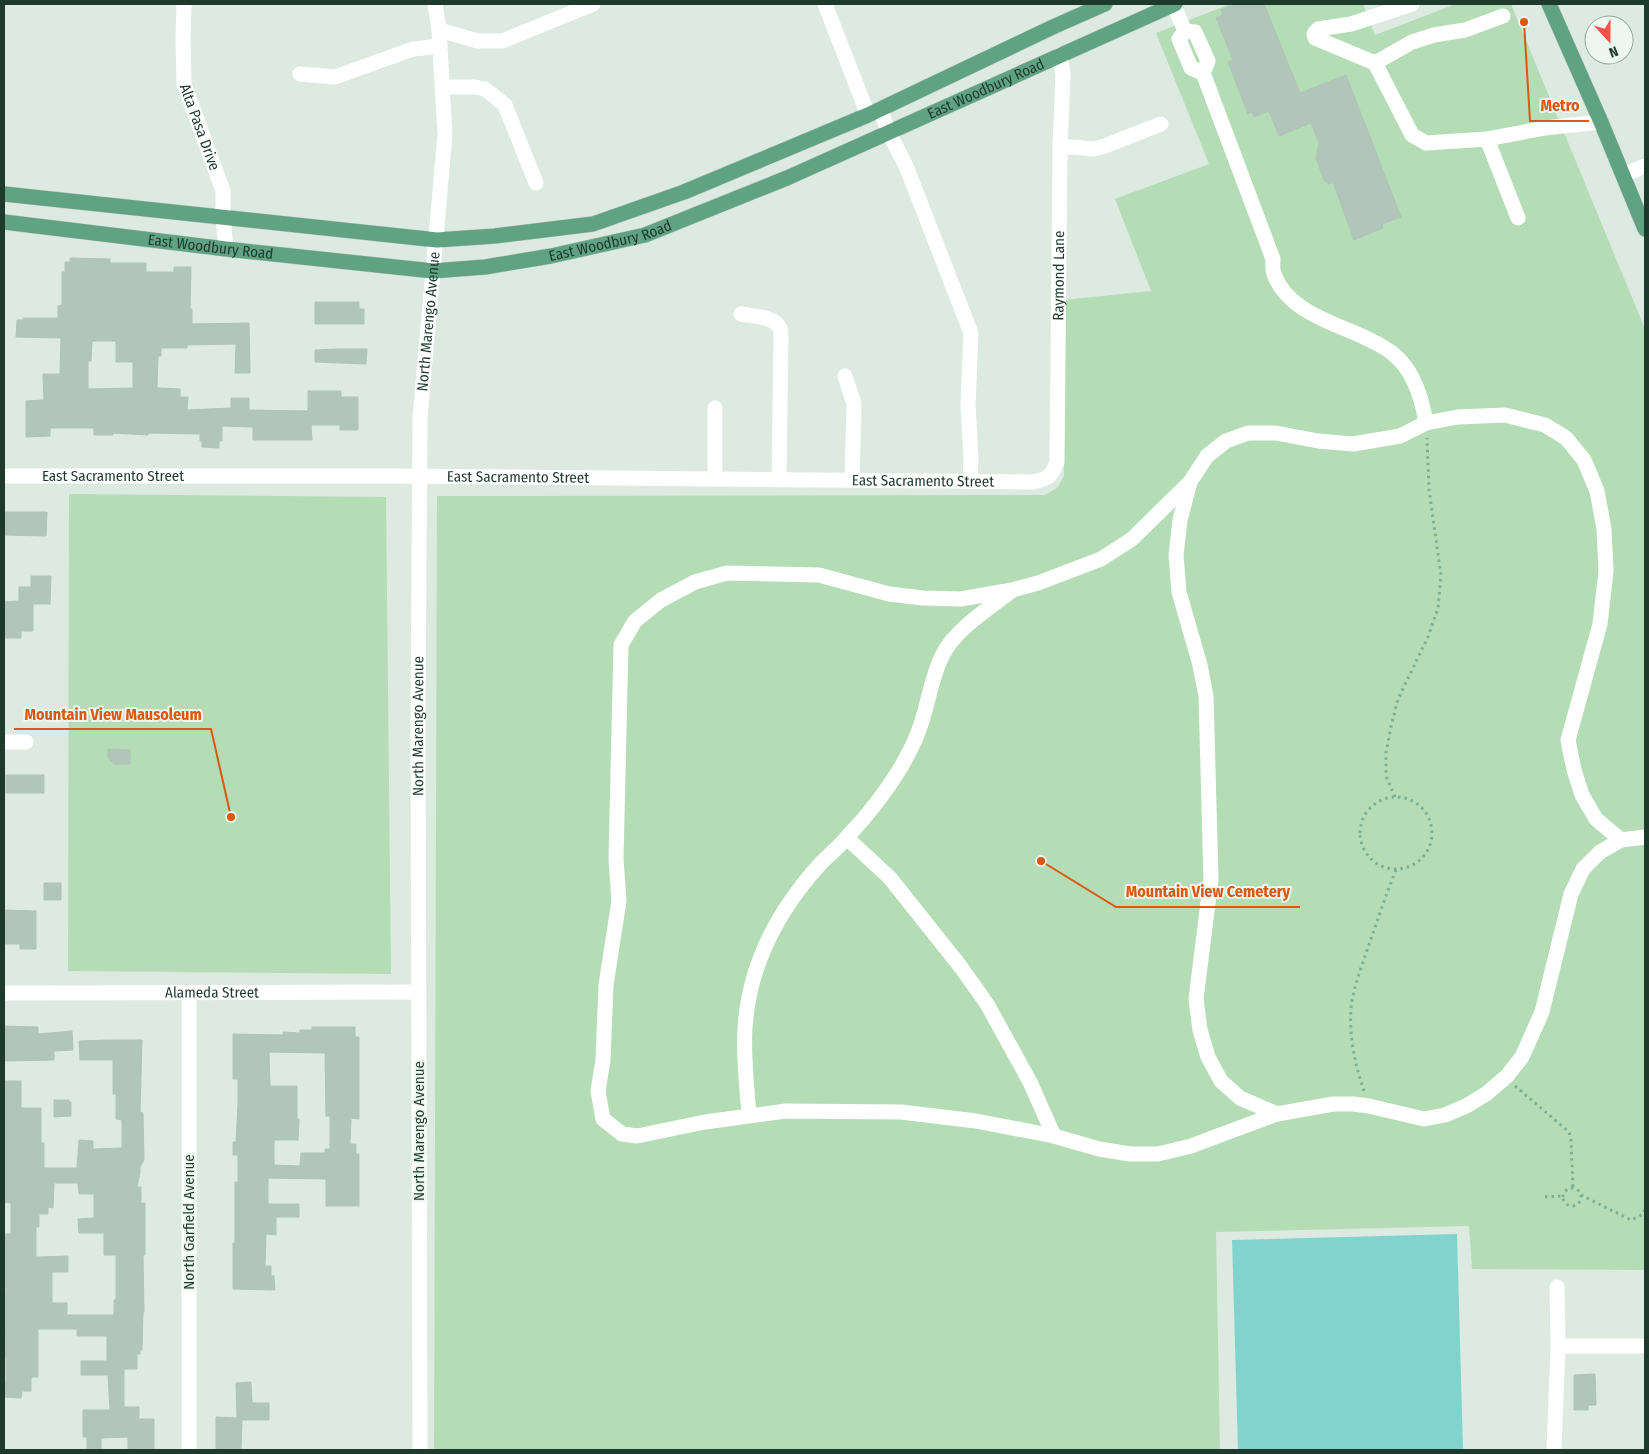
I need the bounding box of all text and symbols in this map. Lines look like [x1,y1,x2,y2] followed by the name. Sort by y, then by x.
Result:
[1584,15,1634,65] north arrow
[1607,42,1620,61] text: N
[924,55,1047,123] street label: East Woodbury Road
[176,81,224,173] street label: Alta Pasa Drive
[1530,90,1589,121] callout: Metro
[1540,96,1580,115] text: Metro
[547,216,674,265] street label: East Woodbury Road
[147,231,274,263] street label: East Woodbury Road
[1049,231,1068,321] street label: Raymond Lane
[413,251,444,392] street label: North Marengo Avenue
[42,467,184,485] street label: East Sacramento Street
[447,467,589,487] street label: East Sacramento Street
[852,471,994,491] street label: East Sacramento Street
[409,656,427,796] street label: North Marengo Avenue
[14,698,211,729] callout: Mountain View Mausoleum
[24,705,202,724] text: Mountain View Mausoleum
[1116,876,1300,907] callout: Mountain View Cemetery
[1126,882,1291,901] text: Mountain View Cemetery
[165,983,259,1002] street label: Alameda Street
[410,1061,428,1201] street label: North Marengo Avenue
[180,1154,198,1290] street label: North Garfield Avenue

